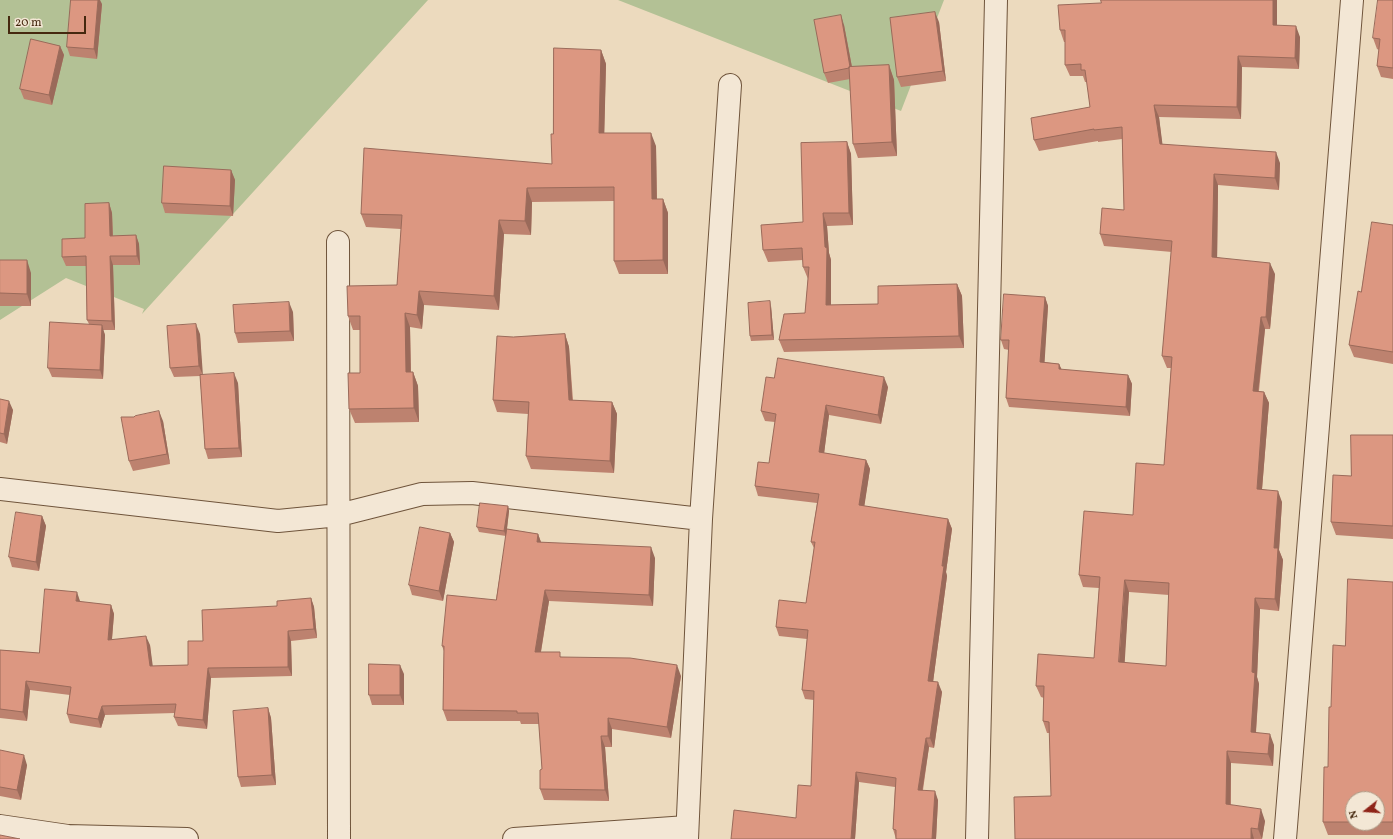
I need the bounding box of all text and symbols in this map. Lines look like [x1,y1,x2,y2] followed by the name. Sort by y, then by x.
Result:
[10,8,88,34] scale bar
[15,15,42,31] text: 20 m
[1345,791,1385,831] north arrow
[1346,808,1362,820] text: N

